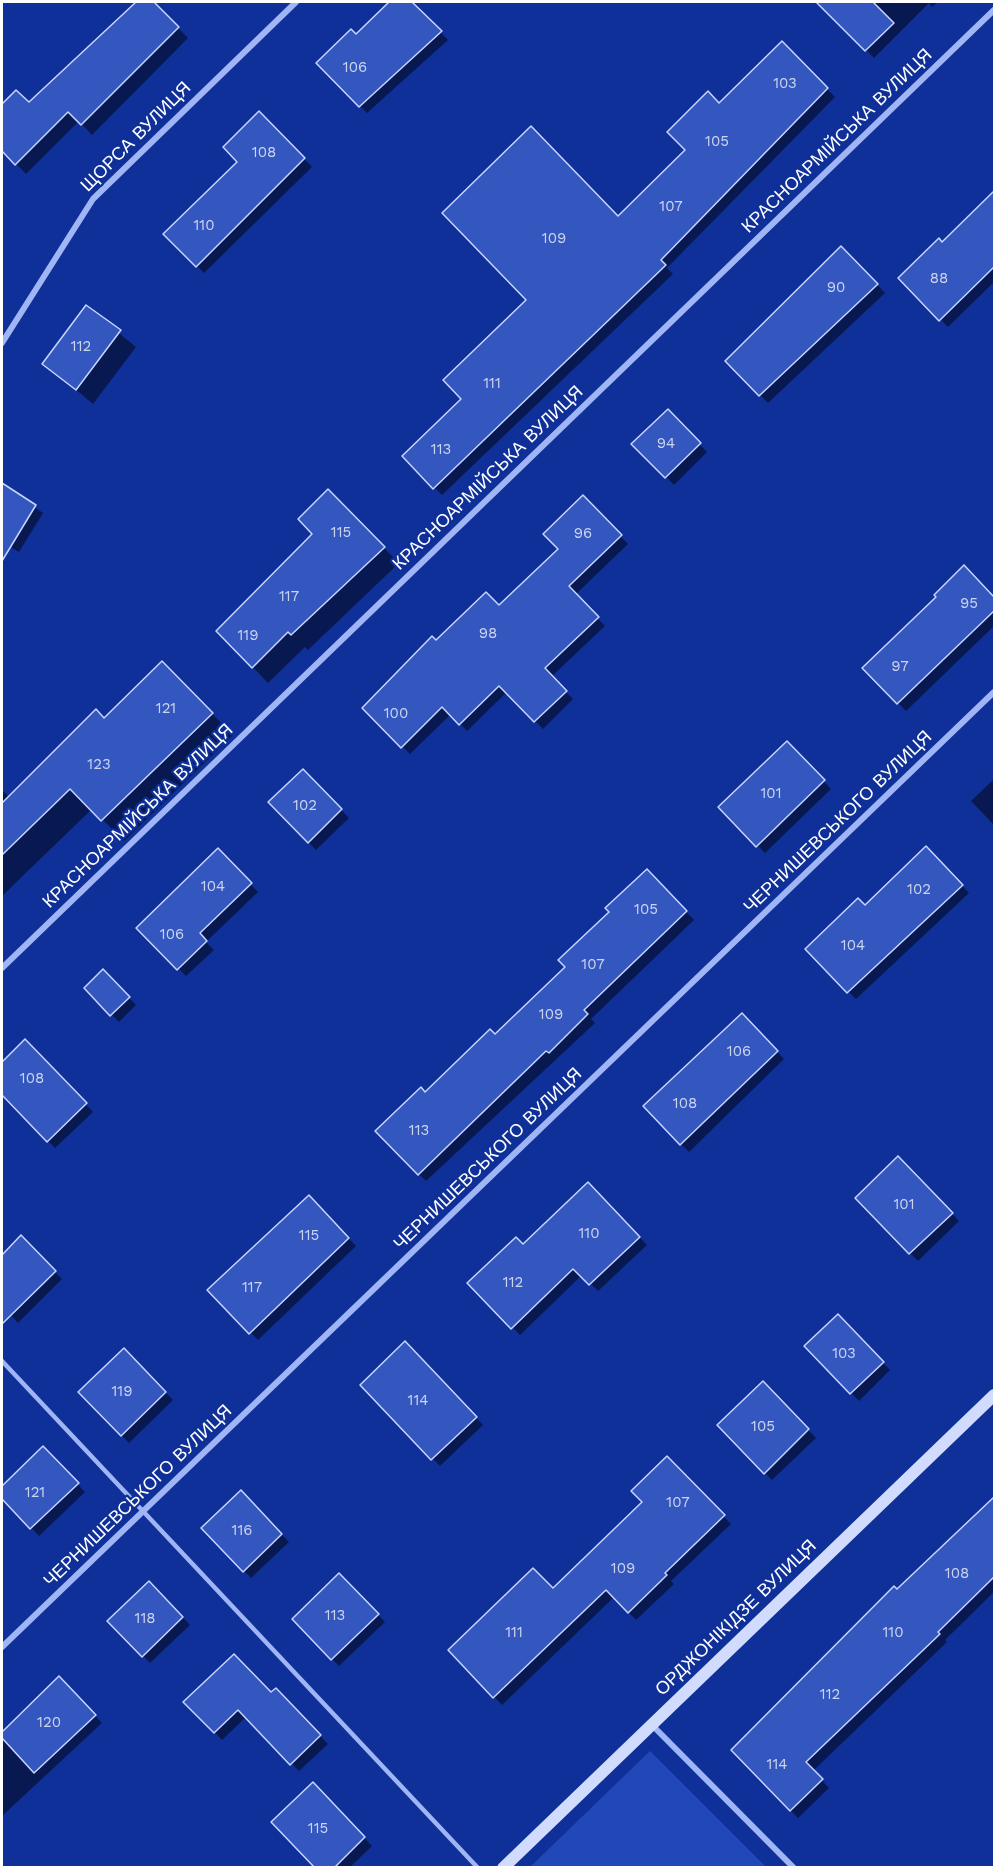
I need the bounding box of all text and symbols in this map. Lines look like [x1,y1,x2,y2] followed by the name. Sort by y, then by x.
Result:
[737,44,937,238] street label: КРАСНОАРМІЙСЬКА ВУЛИЦЯ
[343,59,367,77] house number: 106
[773,75,797,93] house number: 103
[76,77,196,197] street label: ЩОРСА ВУЛИЦЯ
[705,133,729,151] house number: 105
[252,144,276,162] house number: 108
[659,198,683,216] house number: 107
[193,217,215,235] house number: 110
[542,230,566,248] house number: 109
[930,270,948,288] house number: 88
[827,279,845,297] house number: 90
[71,338,91,356] house number: 112
[483,375,501,393] house number: 111
[388,381,588,575] street label: КРАСНОАРМІЙСЬКА ВУЛИЦЯ
[657,435,675,453] house number: 94
[431,441,451,459] house number: 113
[331,524,351,542] house number: 115
[574,525,592,543] house number: 96
[279,588,299,606] house number: 117
[960,595,978,613] house number: 95
[479,625,497,643] house number: 98
[238,627,258,645] house number: 119
[891,658,909,676] house number: 97
[156,700,176,718] house number: 121
[384,705,408,723] house number: 100
[38,719,238,913] street label: КРАСНОАРМІЙСЬКА ВУЛИЦЯ
[739,726,937,918] street label: ЧЕРНИШЕВСЬКОГО ВУЛИЦЯ
[87,756,111,774] house number: 123
[760,785,782,803] house number: 101
[293,797,317,815] house number: 102
[201,878,225,896] house number: 104
[907,881,931,899] house number: 102
[634,901,658,919] house number: 105
[160,926,184,944] house number: 106
[841,937,865,955] house number: 104
[581,956,605,974] house number: 107
[539,1006,563,1024] house number: 109
[727,1043,751,1061] house number: 106
[389,1063,587,1255] street label: ЧЕРНИШЕВСЬКОГО ВУЛИЦЯ
[20,1070,44,1088] house number: 108
[673,1095,697,1113] house number: 108
[409,1122,429,1140] house number: 113
[893,1196,915,1214] house number: 101
[578,1225,600,1243] house number: 110
[299,1227,319,1245] house number: 115
[503,1274,523,1292] house number: 112
[242,1279,262,1297] house number: 117
[832,1345,856,1363] house number: 103
[112,1383,132,1401] house number: 119
[408,1392,428,1410] house number: 114
[39,1400,237,1592] street label: ЧЕРНИШЕВСЬКОГО ВУЛИЦЯ
[751,1418,775,1436] house number: 105
[25,1484,45,1502] house number: 121
[666,1494,690,1512] house number: 107
[232,1522,252,1540] house number: 116
[651,1535,821,1701] street label: ОРДЖОНІКІДЗЕ ВУЛИЦЯ
[611,1560,635,1578] house number: 109
[945,1565,969,1583] house number: 108
[325,1607,345,1625] house number: 113
[135,1610,155,1628] house number: 118
[505,1624,523,1642] house number: 111
[882,1624,904,1642] house number: 110
[820,1686,840,1704] house number: 112
[37,1714,61,1732] house number: 120
[767,1756,787,1774] house number: 114
[308,1820,328,1838] house number: 115

